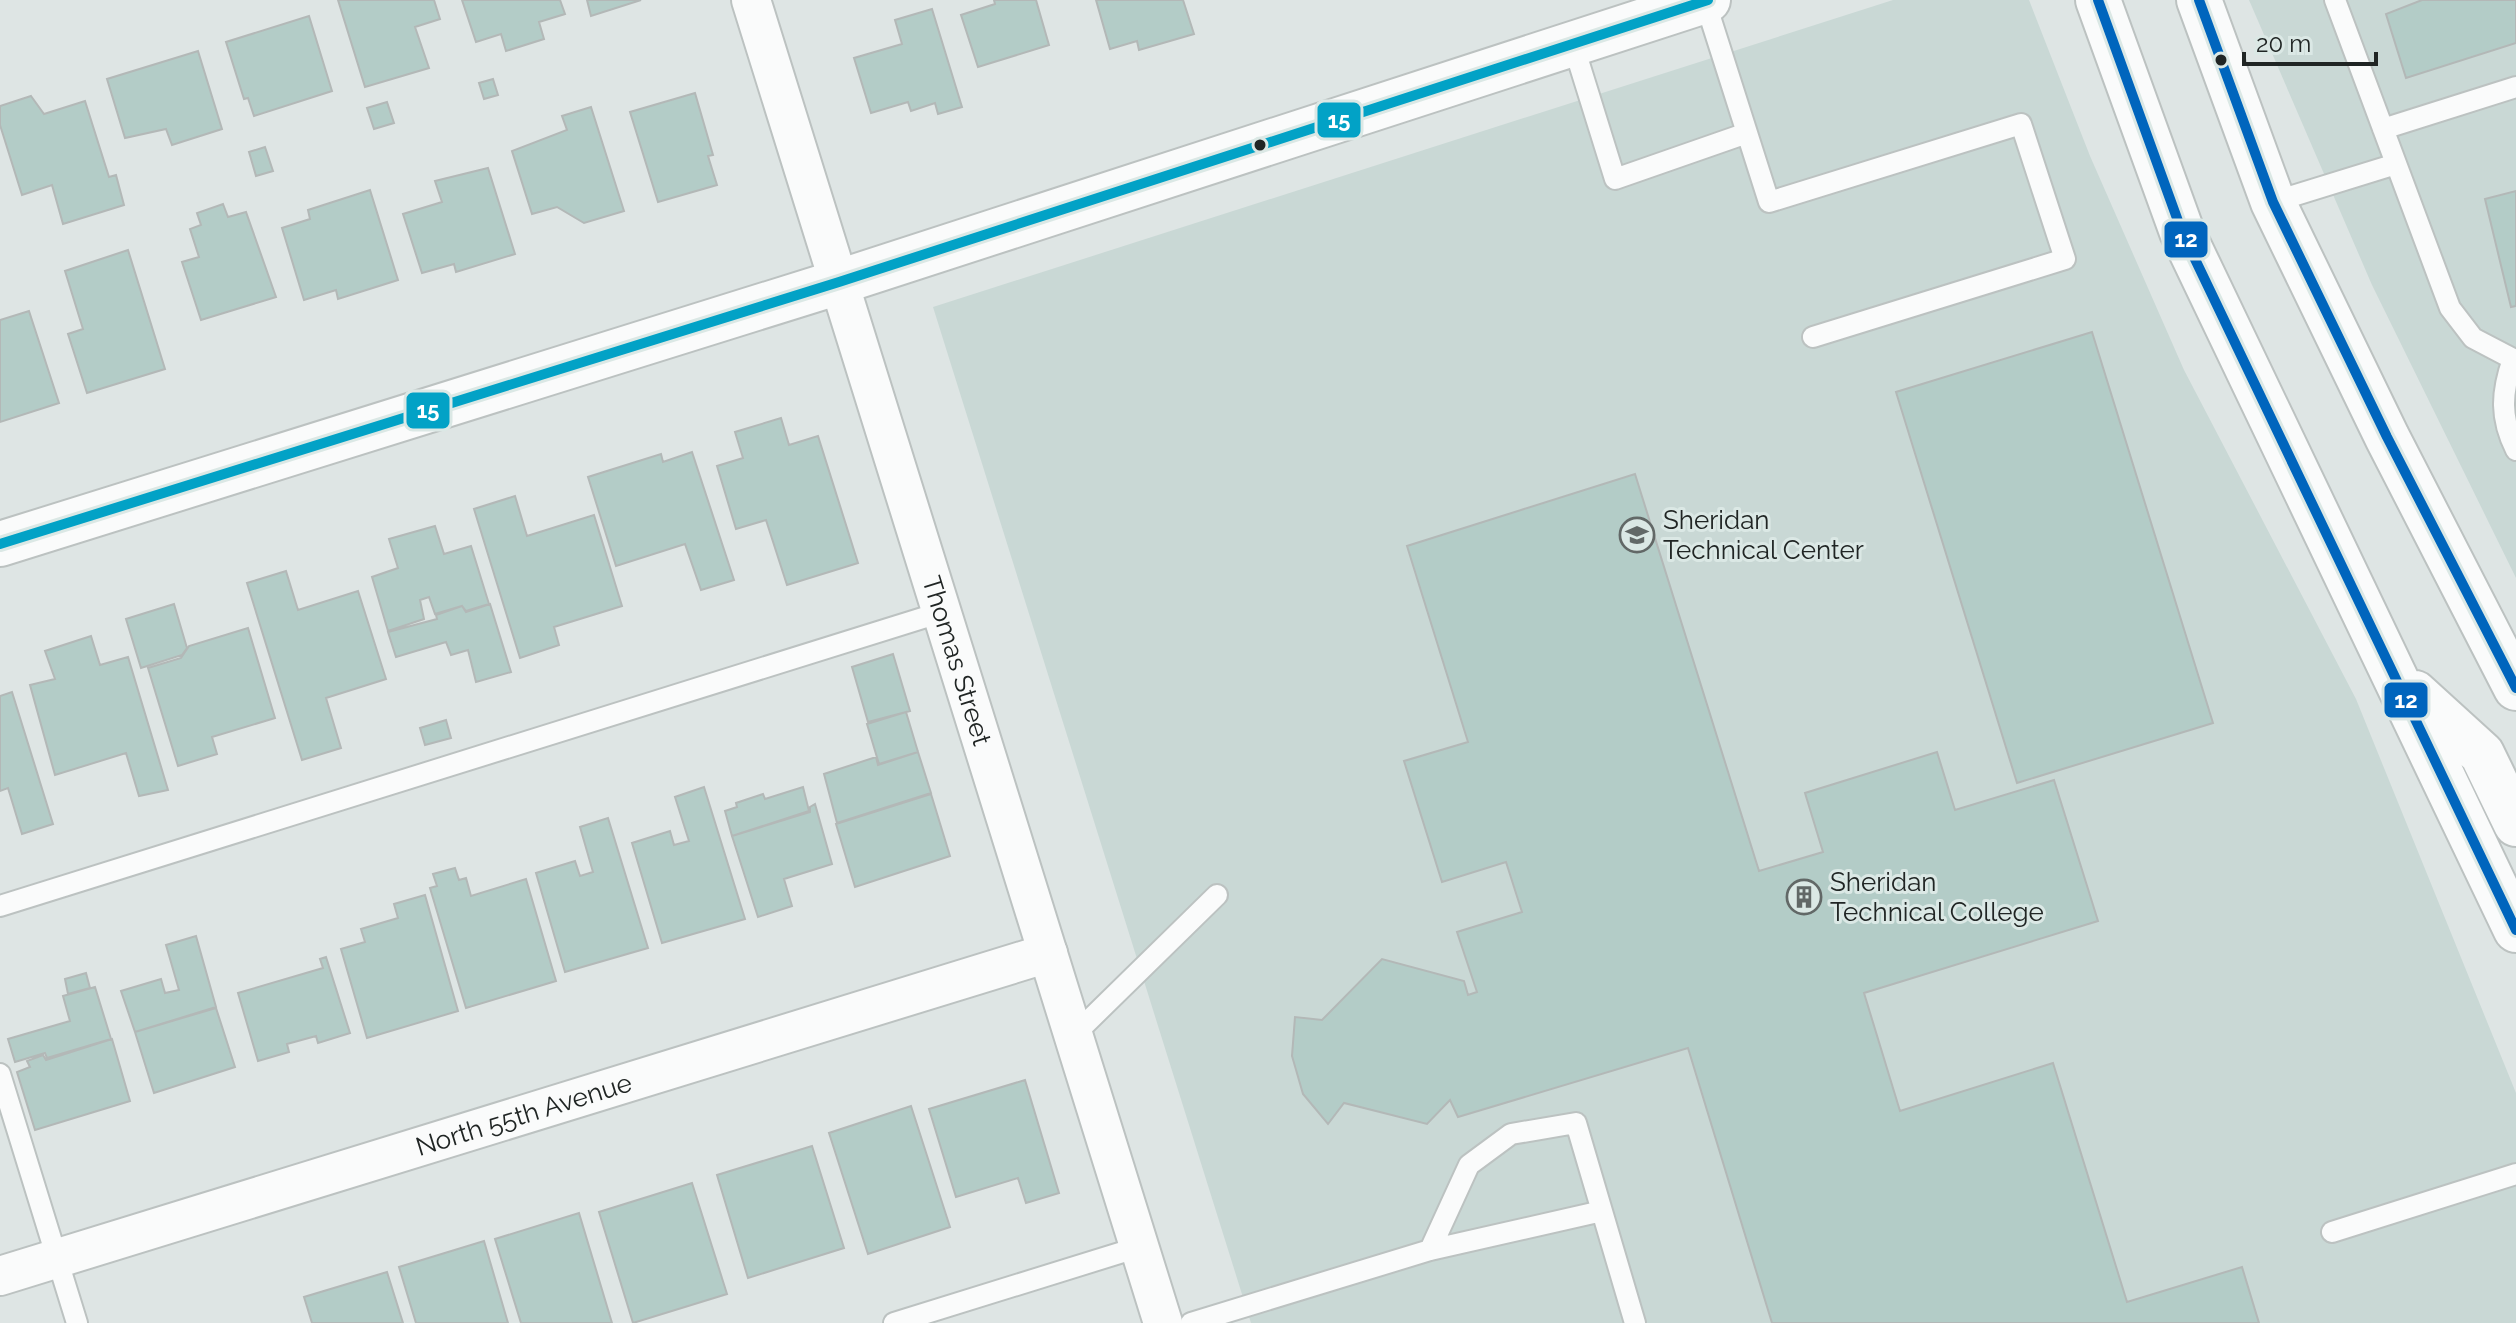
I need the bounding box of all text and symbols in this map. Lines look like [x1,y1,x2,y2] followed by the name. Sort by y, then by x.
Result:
[2244,16,2376,66] scale bar
[2256,29,2311,58] text: 20 m
[2213,52,2229,68] unlabelled marker
[1316,101,1362,139] line badge: 15
[1327,107,1351,133] text: 15
[1252,137,1268,153] unlabelled marker
[2163,220,2209,259] line badge: 12
[2174,226,2198,252] text: 12
[405,391,451,430] line badge: 15
[416,397,440,423] text: 15
[1663,505,1864,565] place label: Sheridan Technical Center
[1618,516,1656,554] school or university icon: Sheridan Technical Center
[916,572,997,749] street label: Thomas Street
[2383,681,2429,719] line badge: 12
[2394,687,2418,713] text: 12
[1830,867,2044,927] place label: Sheridan Technical College
[1785,878,1823,916] building icon: Sheridan Technical College
[412,1067,635,1162] street label: North 55th Avenue

